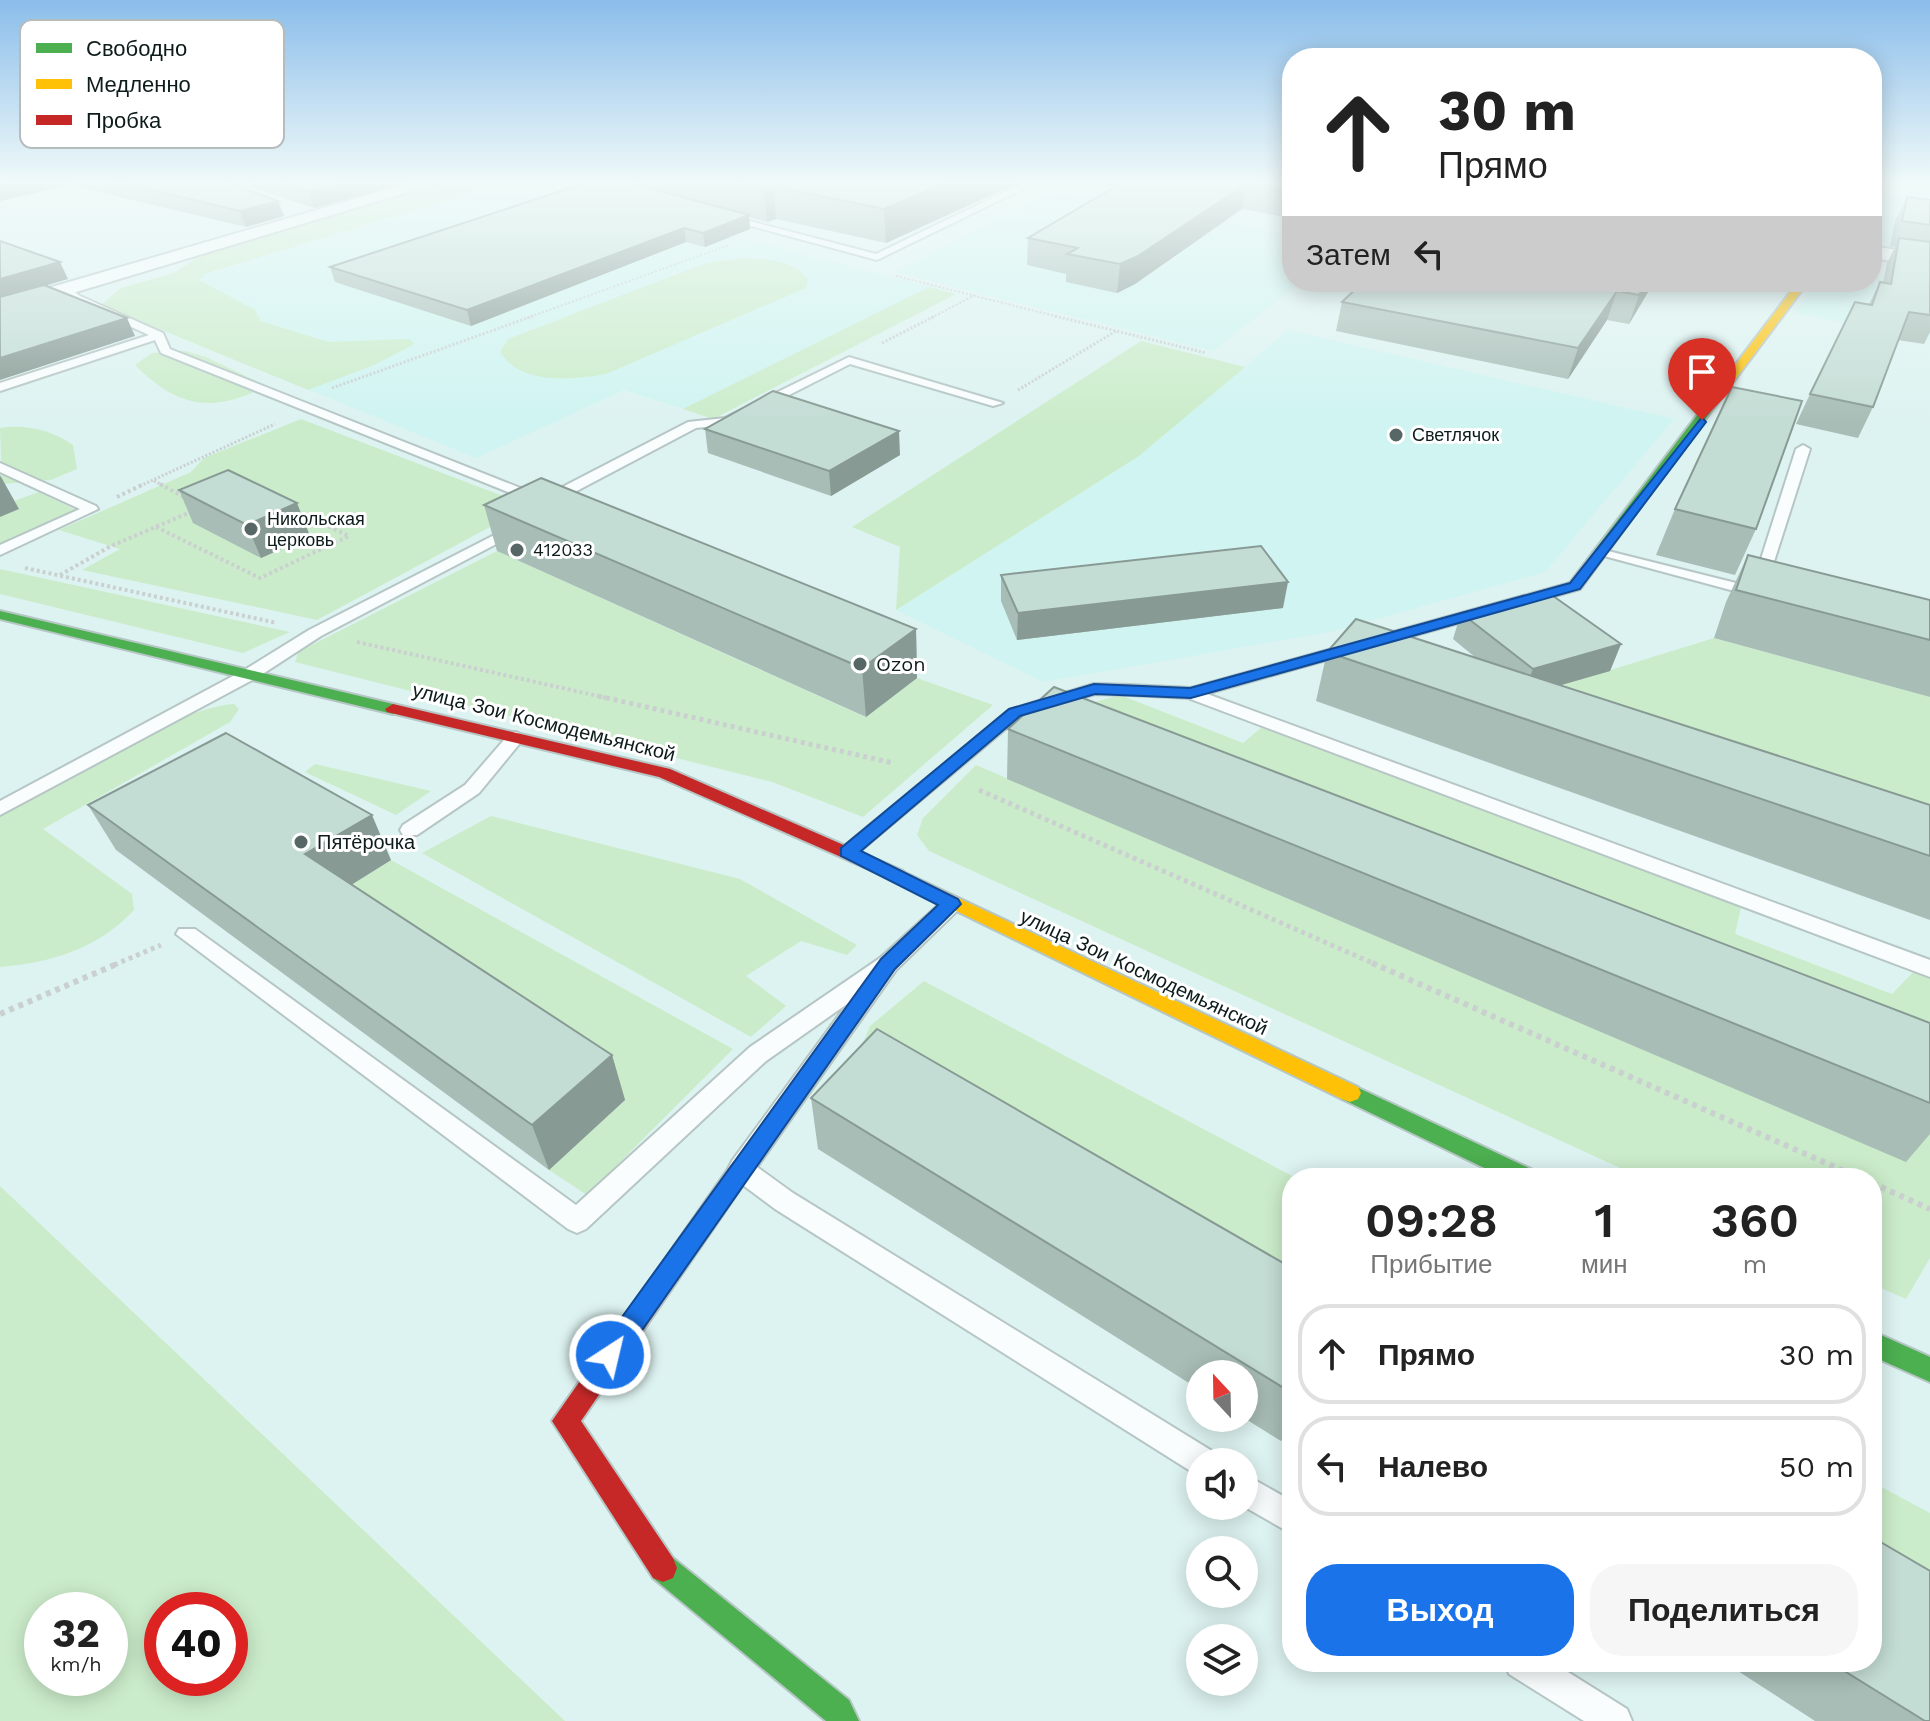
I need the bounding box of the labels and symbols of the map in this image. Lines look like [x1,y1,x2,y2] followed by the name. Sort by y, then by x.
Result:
[20,20,284,148] legend
[86,36,187,61] text: Свободно
[86,72,191,97] text: Медленно
[86,108,162,133] text: Пробка
[1668,338,1736,420] pin
[1412,424,1499,445] place label: Светлячок
[1387,426,1405,444] marker: Светлячок
[267,508,365,550] place label: Никольская церковь
[242,520,260,538] marker: Никольская церковь
[533,539,593,560] place label: 412033
[508,541,526,559] marker: 412033
[876,652,926,676] place label: Ozon
[851,655,869,673] marker: Ozon
[410,678,678,766] street label: улица Зои Космодемьянской
[317,830,416,854] place label: Пятёрочка
[292,833,310,851] marker: Пятёрочка
[1016,904,1272,1040] street label: улица Зои Космодемьянской
[568,1313,652,1397] position arrow
[1186,1360,1258,1432] north arrow
[144,1592,248,1696] speed limit sign: 40

